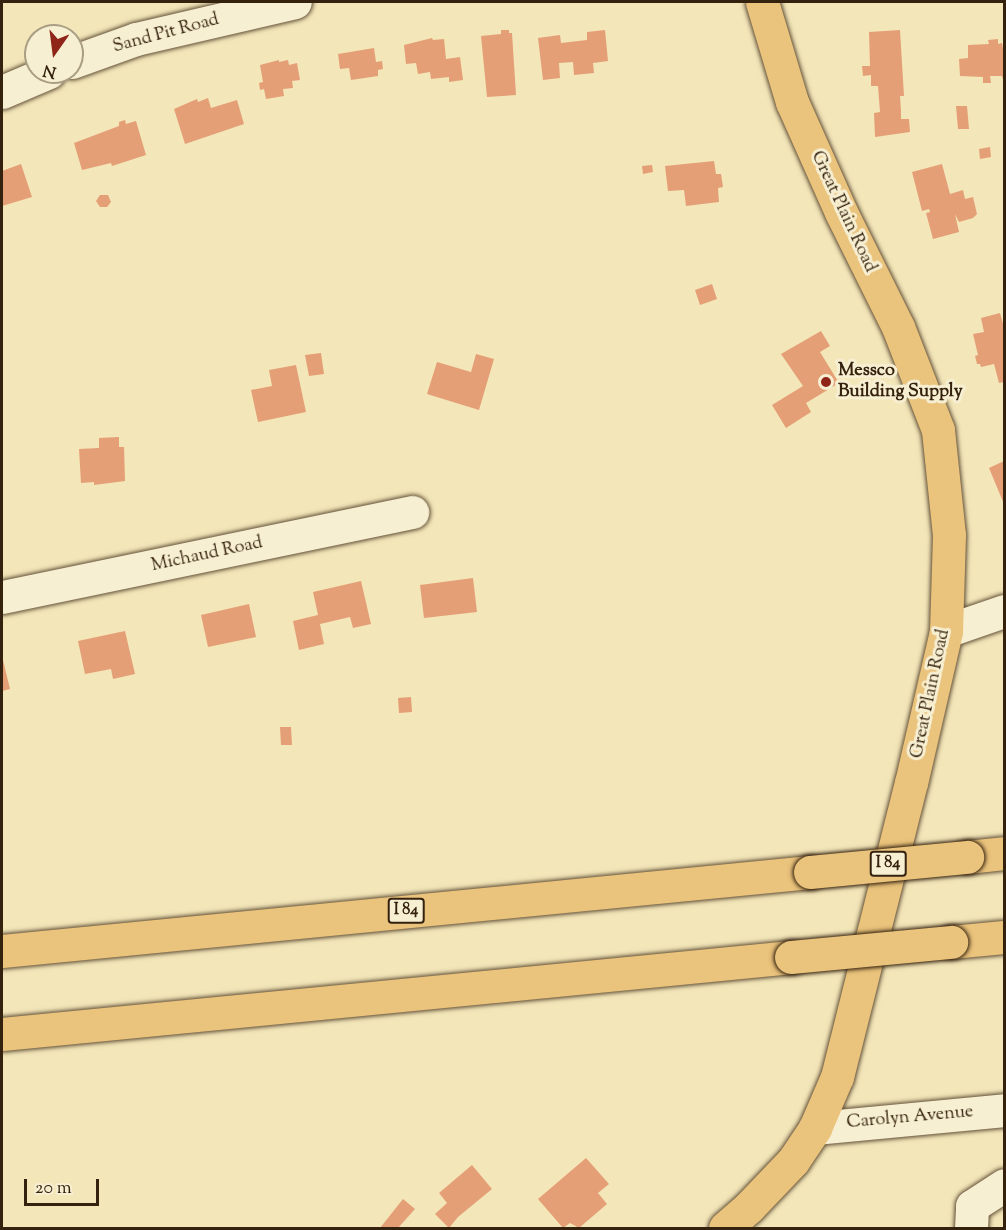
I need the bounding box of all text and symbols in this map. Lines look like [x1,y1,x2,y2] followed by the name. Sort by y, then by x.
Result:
[111,9,221,59] street label: Sand Pit Road
[24,24,84,84] north arrow
[41,57,59,83] text: N
[805,148,881,276] street label: Great Plain Road
[838,361,963,404] place label: Messco Building Supply
[819,375,833,389] marker: Messco Building Supply
[149,533,265,577] street label: Michaud Road
[907,627,955,761] street label: Great Plain Road
[868,851,908,877] road number: I 84
[386,898,426,924] road number: I 84
[846,1102,974,1134] street label: Carolyn Avenue
[27,1167,102,1205] scale bar
[35,1176,72,1202] text: 20 m

